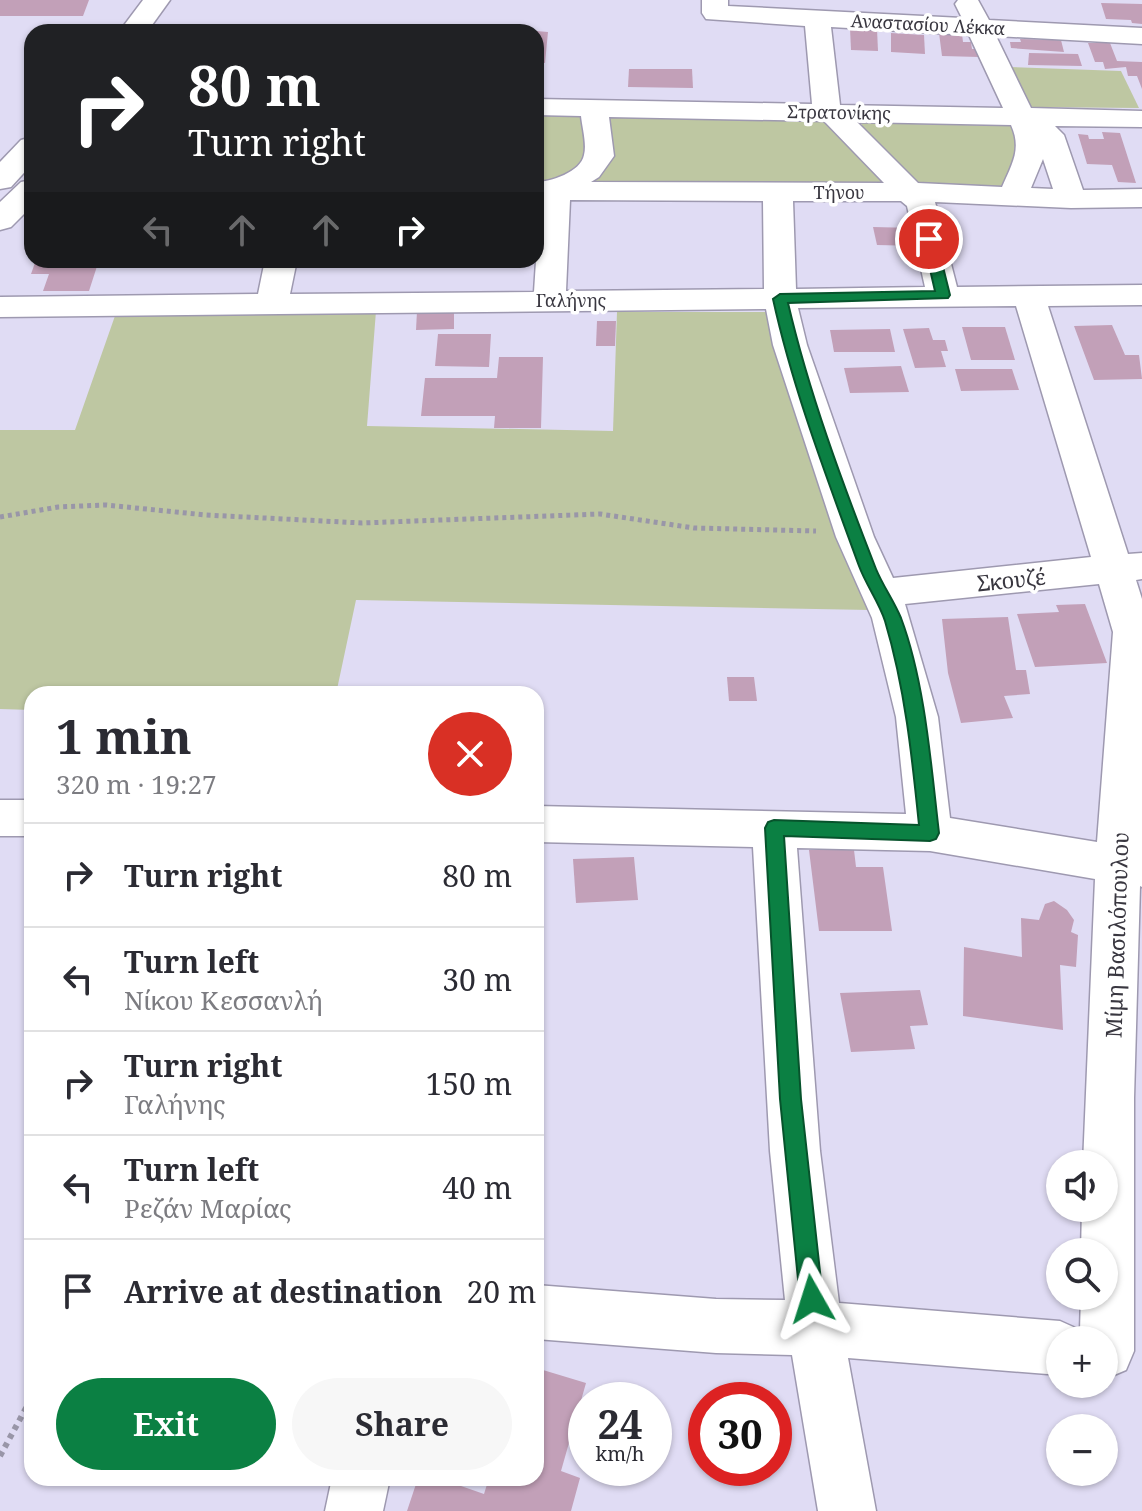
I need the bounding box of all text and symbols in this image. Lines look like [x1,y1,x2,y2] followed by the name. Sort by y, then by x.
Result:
[850,8,1006,40] street label: Αναστασίου Λέκκα
[188,46,321,122] text: 80 m
[56,56,160,160] icon: right
[787,99,891,125] street label: Στρατονίκης
[188,118,366,167] text: Turn right
[813,180,865,204] street label: Τήνου
[895,205,963,273] pin
[136,208,180,252] icon: left
[220,208,264,252] icon: ahead
[304,208,348,252] icon: ahead
[388,208,432,252] icon: right
[907,217,951,261] icon: arrive
[536,288,607,312] street label: Γαλήνης
[975,560,1047,598] street label: Σκουζέ
[56,703,192,768] text: 1 min
[428,712,512,796] button: close
[56,766,217,802] text: 320 m · 19:27
[1097,832,1135,1038] street label: Μίμη Βασιλόπουλου
[56,853,100,897] icon: right
[124,855,282,896] text: Turn right
[442,855,512,896] text: 80 m
[124,941,259,982] text: Turn left
[56,957,100,1001] icon: left
[442,959,512,1000] text: 30 m
[124,982,323,1018] text: Νίκου Κεσσανλή
[124,1045,282,1086] text: Turn right
[56,1061,100,1105] icon: right
[426,1063,512,1104] text: 150 m
[124,1086,226,1122] text: Γαλήνης
[124,1149,259,1190] text: Turn left
[1046,1150,1118,1486] map controls
[1046,1150,1118,1222] button: sound
[56,1165,100,1209] icon: left
[442,1167,512,1208] text: 40 m
[124,1190,292,1226] text: Ρεζάν Μαρίας
[1046,1238,1118,1310] button: search
[770,1257,854,1341] position arrow
[56,1269,100,1313] icon: arrive
[124,1271,443,1312] text: Arrive at destination
[467,1271,536,1312] text: 20 m
[1046,1326,1118,1398] button: +
[56,1378,276,1470] button: Exit
[292,1378,512,1470] button: Share
[688,1382,792,1486] speed limit sign: 30
[597,1396,643,1451] text: 24
[1046,1414,1118,1486] button: −
[595,1440,645,1467] text: km/h

